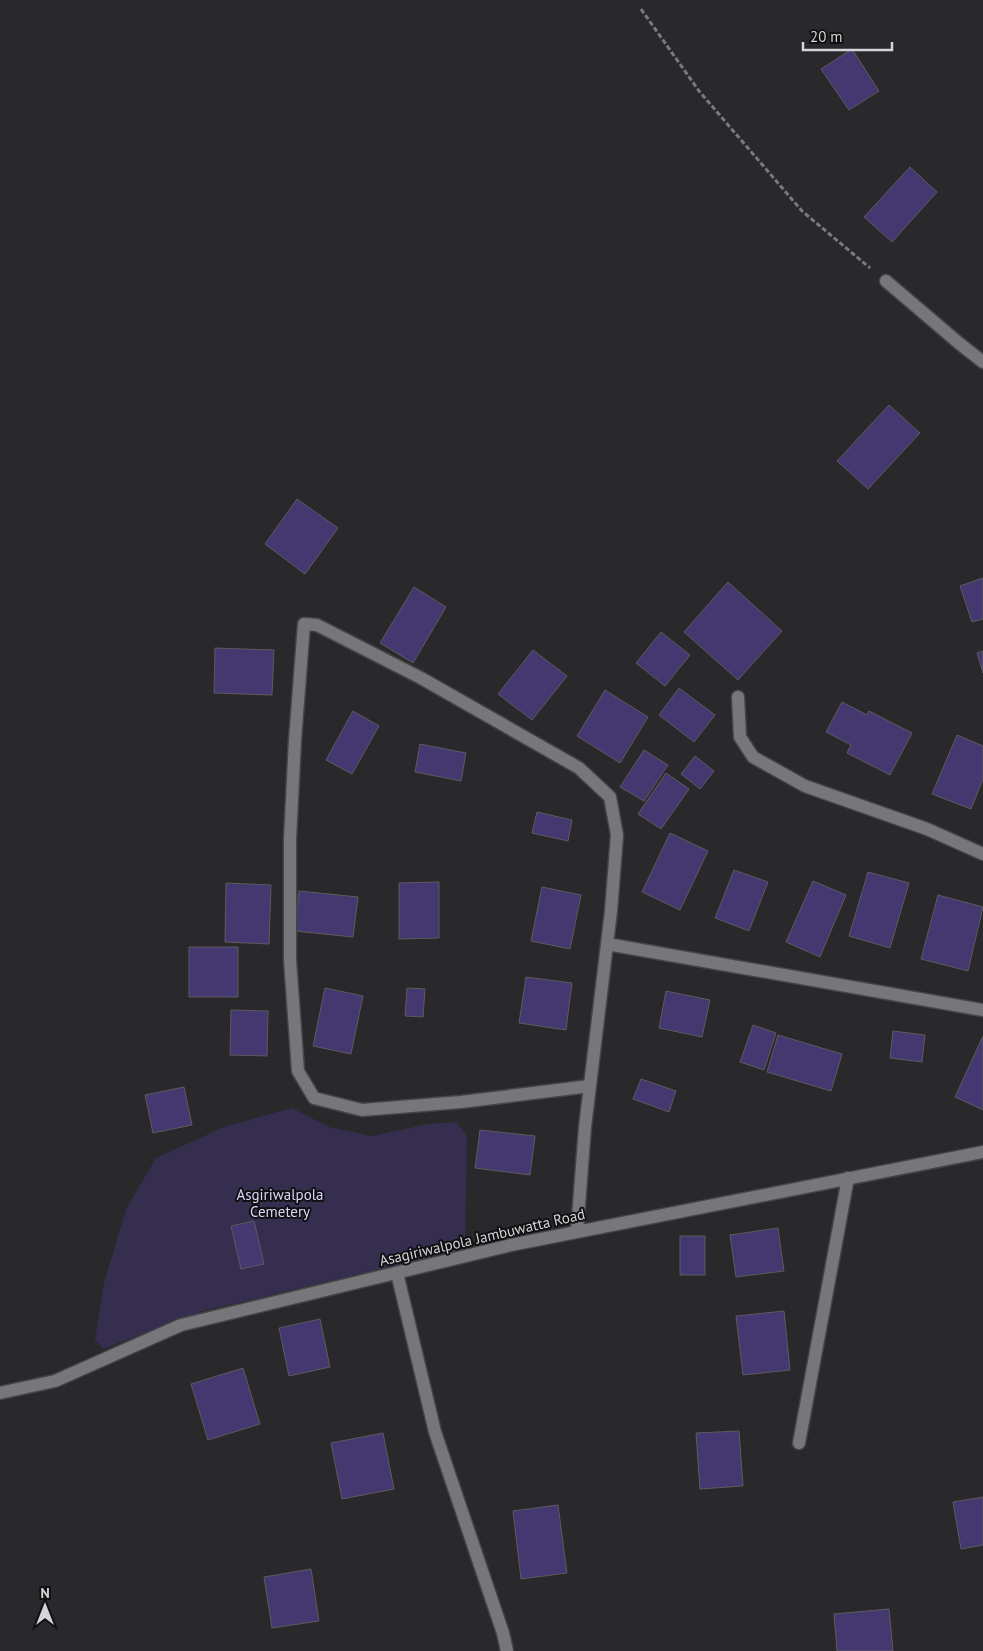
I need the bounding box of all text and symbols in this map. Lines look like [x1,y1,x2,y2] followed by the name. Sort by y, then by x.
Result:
[803,20,892,52] scale bar
[810,27,843,46] text: 20 m
[236,1185,324,1221] park label: Asgiriwalpola Cemetery
[377,1204,587,1270] street label: Asagiriwalpola Jambuwatta Road
[20,1581,70,1631] north arrow
[40,1584,50,1602] text: N

